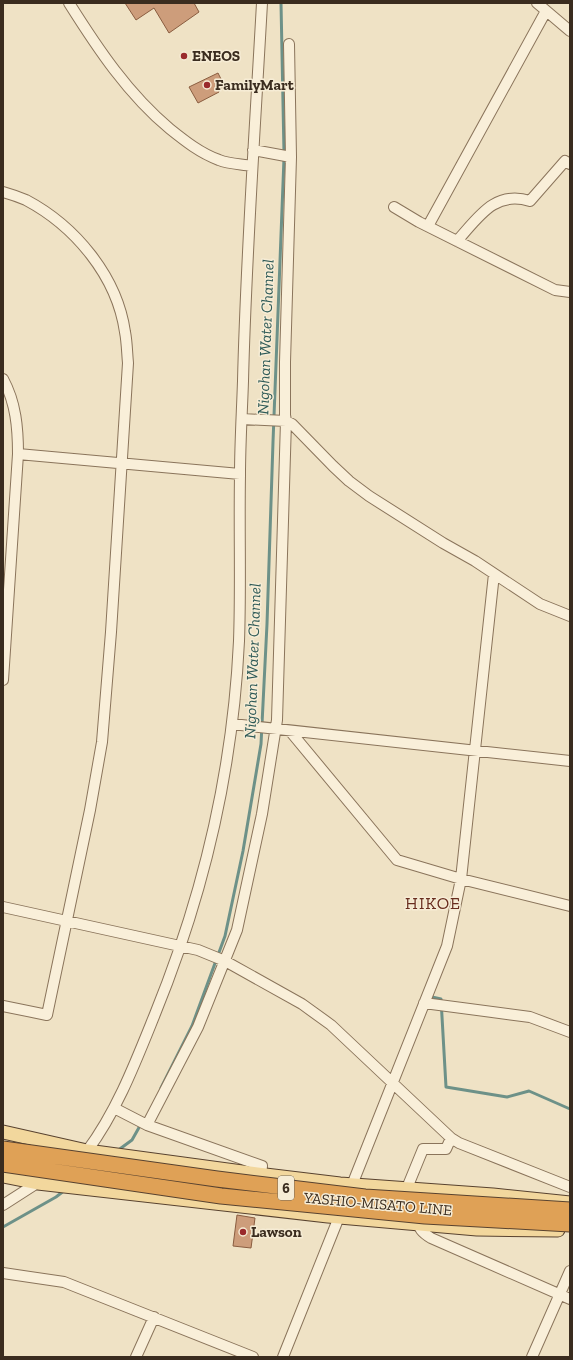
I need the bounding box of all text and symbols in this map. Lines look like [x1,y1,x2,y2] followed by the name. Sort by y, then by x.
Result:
[192,47,240,65] place label: ENEOS
[179,51,189,61] marker: ENEOS
[215,76,295,94] place label: FamilyMart
[202,80,212,90] marker: FamilyMart
[253,259,278,415] water label: Nigohan Water Channel
[240,583,265,739] water label: Nigohan Water Channel
[405,893,461,913] district label: HIKOE
[278,1176,294,1200] road number: 6
[302,1188,453,1219] street label: YASHIO-MISATO LINE
[251,1223,302,1241] place label: Lawson
[238,1227,248,1237] marker: Lawson

